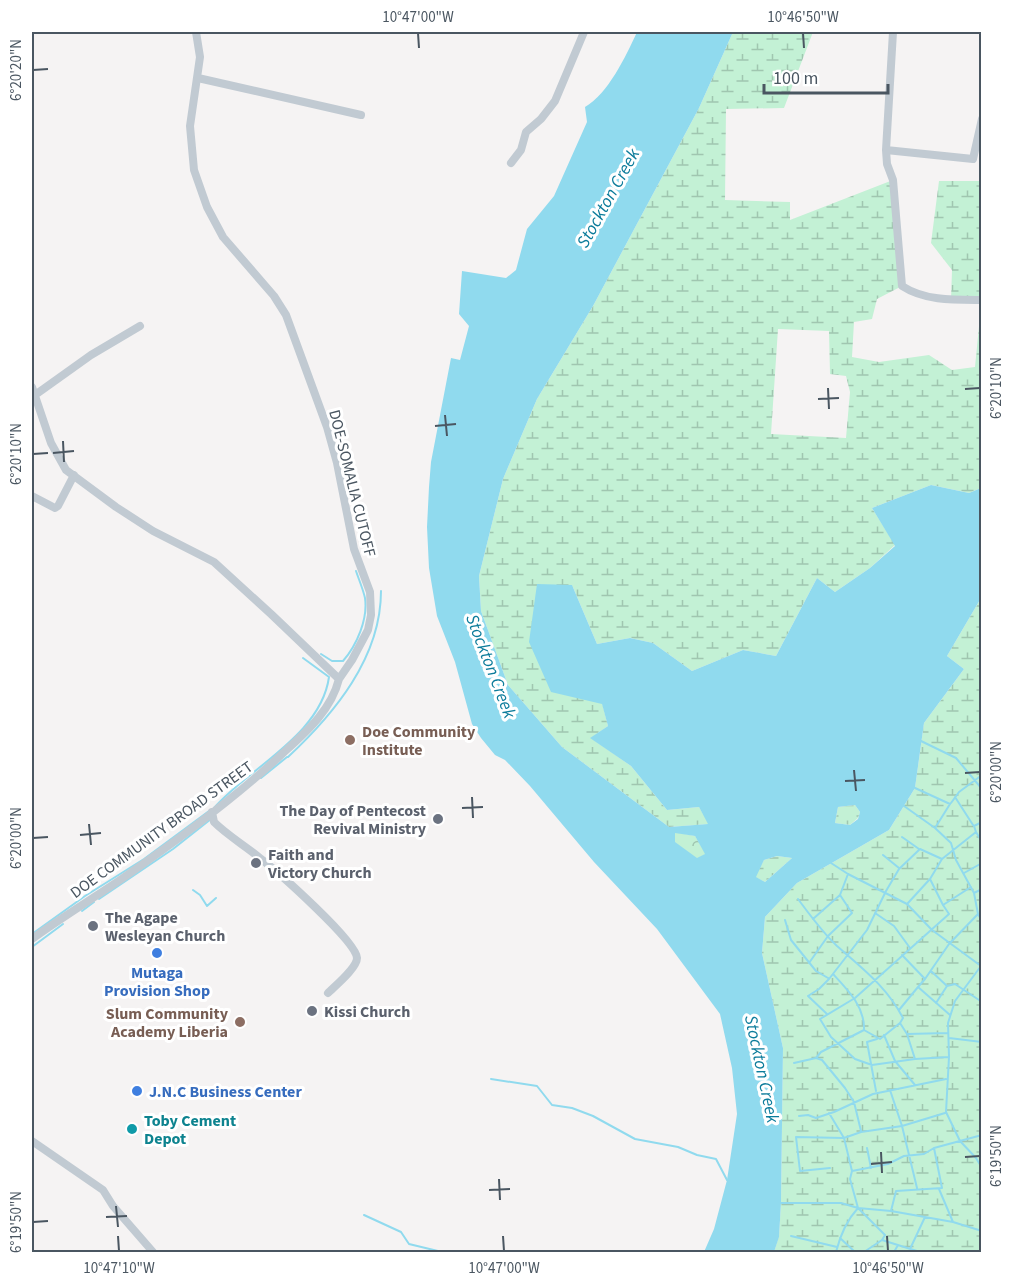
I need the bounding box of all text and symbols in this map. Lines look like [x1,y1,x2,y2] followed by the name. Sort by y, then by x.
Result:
[382,7,454,28] text: 10°47'00"W
[767,7,839,28] text: 10°46'50"W
[6,39,27,101] text: 6°20'20"N
[764,57,888,95] scale bar
[773,66,818,91] text: 100 m
[571,144,646,252] water label: Stockton Creek
[986,357,1007,419] text: 6°20'10"N
[323,407,381,559] street label: DOE-SOMALIA CUTOFF
[6,423,27,485] text: 6°20'10"N
[459,610,522,722] water label: Stockton Creek
[362,721,476,761] place label: Doe Community Institute
[343,733,357,747] marker: Doe Community Institute
[986,741,1007,803] text: 6°20'00"N
[66,756,258,904] street label: DOE COMMUNITY BROAD STREET
[279,800,427,840] place label: The Day of Pentecost Revival Ministry
[6,807,27,869] text: 6°20'00"N
[431,812,445,826] marker: The Day of Pentecost Revival Ministry
[267,844,372,884] place label: Faith and Victory Church
[249,856,263,870] marker: Faith and Victory Church
[105,907,225,947] place label: The Agape Wesleyan Church
[86,919,100,933] marker: The Agape Wesleyan Church
[150,946,164,960] marker: Mutaga Provision Shop
[104,962,210,1002] place label: Mutaga Provision Shop
[324,1001,410,1023] place label: Kissi Church
[106,1003,229,1043] place label: Slum Community Academy Liberia
[305,1004,319,1018] marker: Kissi Church
[738,1013,785,1126] water label: Stockton Creek
[233,1015,247,1029] marker: Slum Community Academy Liberia
[149,1081,302,1103] place label: J.N.C Business Center
[130,1084,144,1098] marker: J.N.C Business Center
[144,1110,236,1150] place label: Toby Cement Depot
[125,1122,139,1136] marker: Toby Cement Depot
[986,1125,1007,1187] text: 6°19'50"N
[6,1191,27,1253] text: 6°19'50"N
[83,1258,155,1279] text: 10°47'10"W
[468,1258,540,1279] text: 10°47'00"W
[852,1258,924,1279] text: 10°46'50"W

